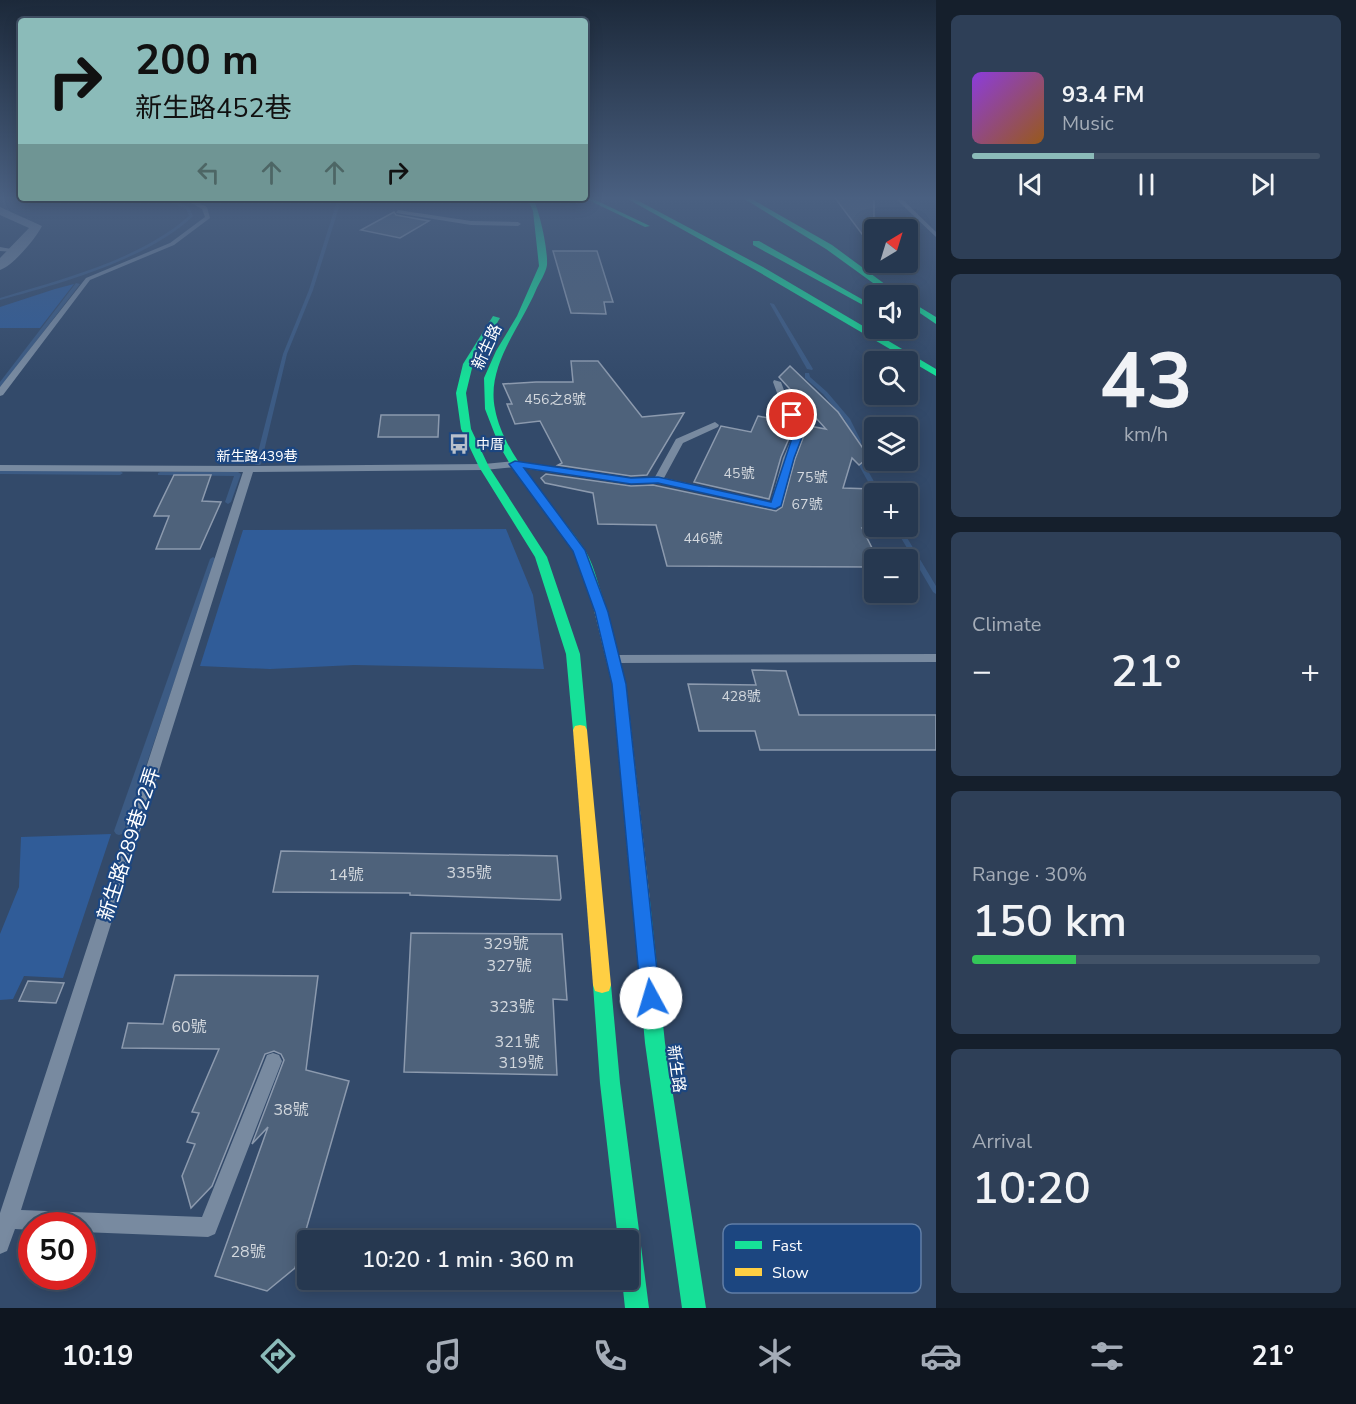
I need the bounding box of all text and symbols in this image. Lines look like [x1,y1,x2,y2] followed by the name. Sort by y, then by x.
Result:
[135,32,259,89] text: 200 m
[36,42,114,120] icon: right
[1062,80,1144,110] text: 93.4 FM
[135,90,292,127] text: 新生路452巷
[1062,110,1114,137] text: Music
[192,156,225,189] icon: left
[255,156,288,189] icon: ahead
[318,156,351,189] icon: ahead
[381,156,414,189] icon: right
[1014,168,1047,201] icon: previous
[1130,168,1163,201] icon: pause
[1246,168,1279,201] icon: next
[864,219,918,273] north arrow
[864,219,918,603] map controls
[864,285,918,339] button: sound
[467,321,507,373] street label: 新生路
[1099,328,1193,435] text: 43
[864,351,918,405] button: search
[766,389,817,440] pin
[524,390,586,409] house number: 456之8號
[775,398,808,431] icon: arrive
[864,417,918,471] button: layers
[1124,421,1168,448] text: km/h
[447,432,471,456] bus stop icon: 中厝
[476,435,504,454] place label: 中厝
[216,447,298,466] street label: 新生路439巷
[724,464,754,483] house number: 45號
[797,468,827,487] house number: 75號
[864,483,918,537] button: +
[792,495,822,514] house number: 67號
[683,529,723,548] house number: 446號
[864,549,918,603] button: −
[972,611,1041,638] text: Climate
[1111,641,1181,702] text: 21°
[972,649,992,694] text: −
[1300,649,1320,694] text: +
[721,687,761,706] house number: 428號
[91,764,167,924] street label: 新生路289巷22弄
[972,861,1087,888] text: Range · 30%
[447,862,491,884] house number: 335號
[328,864,364,886] house number: 14號
[972,891,1127,952] text: 150 km
[484,933,528,955] house number: 329號
[487,955,531,977] house number: 327號
[619,966,683,1030] position arrow
[490,996,534,1018] house number: 323號
[171,1016,207,1038] house number: 60號
[495,1031,539,1053] house number: 321號
[662,1044,690,1094] street label: 新生路
[499,1052,543,1074] house number: 319號
[273,1099,309,1121] house number: 38號
[972,1128,1032,1155] text: Arrival
[972,1158,1091,1219] text: 10:20
[18,1212,96,1290] speed limit sign: 50
[723,1224,921,1293] legend
[772,1235,803,1257] text: Fast
[230,1241,266,1263] house number: 28號
[362,1245,574,1275] text: 10:20 · 1 min · 360 m
[772,1262,809,1284] text: Slow
[257,1335,299,1377] icon: directions
[423,1335,465,1377] icon: music
[589,1335,631,1377] icon: phone
[754,1335,796,1377] icon: climate
[920,1335,962,1377] icon: car
[1086,1335,1128,1377] icon: filters
[62,1338,133,1375] text: 10:19
[1251,1338,1294,1375] text: 21°

